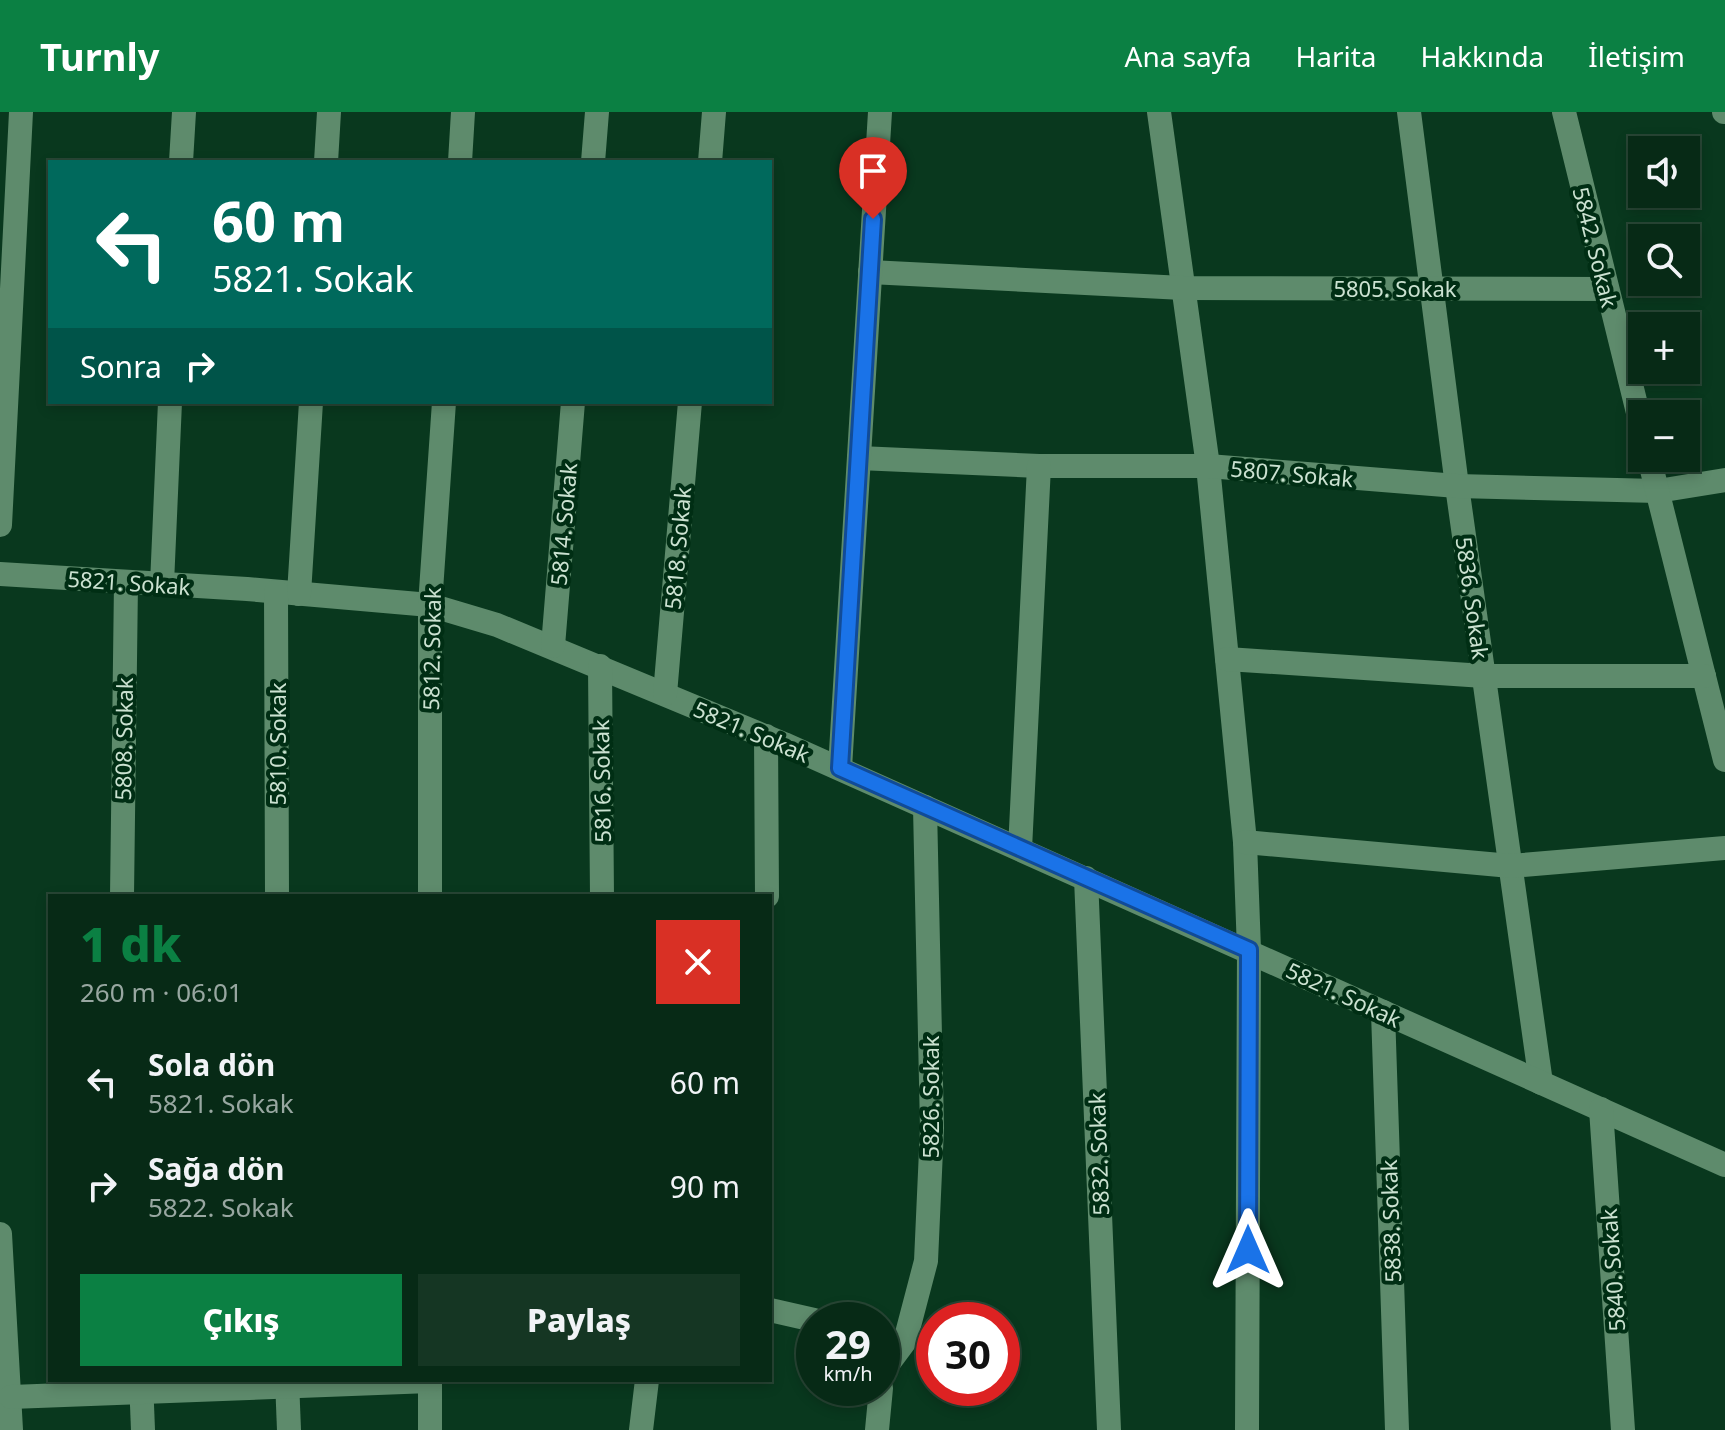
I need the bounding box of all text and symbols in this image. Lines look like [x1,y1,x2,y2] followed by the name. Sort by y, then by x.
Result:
[40,30,159,82] text: Turnly
[1125,37,1251,75] text: Ana sayfa
[1295,37,1377,75] text: Harita
[1421,37,1544,75] text: Hakkında
[1588,37,1685,75] text: İletişim
[1628,136,1700,472] map controls
[1628,136,1700,208] button: sound
[839,137,907,219] pin
[851,149,895,193] icon: arrive
[212,182,345,258] text: 60 m
[1567,184,1626,311] street label: 5842. Sokak
[80,192,184,296] icon: left
[1628,224,1700,296] button: search
[212,254,414,303] text: 5821. Sokak
[1333,273,1457,303] street label: 5805. Sokak
[1628,312,1700,384] button: +
[178,344,222,388] icon: right
[80,346,162,387] text: Sonra
[1628,400,1700,472] button: −
[1229,453,1355,493] street label: 5807. Sokak
[543,461,583,587] street label: 5814. Sokak
[657,485,697,611] street label: 5818. Sokak
[1450,535,1496,661] street label: 5836. Sokak
[67,563,192,601] street label: 5821. Sokak
[415,587,447,711] street label: 5812. Sokak
[107,677,139,801] street label: 5808. Sokak
[262,682,292,806] street label: 5810. Sokak
[689,693,815,769] street label: 5821. Sokak
[585,719,617,843] street label: 5816. Sokak
[80,911,181,976] text: 1 dk
[656,920,740,1004] button: close
[1282,954,1406,1034] street label: 5821. Sokak
[80,974,243,1010] text: 260 m · 06:01
[915,1035,945,1159] street label: 5826. Sokak
[148,1044,275,1085] text: Sola dön
[80,1060,124,1104] icon: left
[670,1062,740,1103] text: 60 m
[148,1085,294,1121] text: 5821. Sokak
[1081,1092,1115,1216] street label: 5832. Sokak
[148,1148,284,1189] text: Sağa dön
[1373,1159,1407,1283] street label: 5838. Sokak
[80,1164,124,1208] icon: right
[670,1166,740,1207] text: 90 m
[148,1189,294,1225] text: 5822. Sokak
[1593,1207,1631,1332] street label: 5840. Sokak
[1206,1208,1290,1292] position arrow
[80,1274,402,1366] button: Çıkış
[418,1274,740,1366] button: Paylaş
[916,1302,1020,1406] speed limit sign: 30
[825,1316,871,1371] text: 29
[823,1360,873,1387] text: km/h

